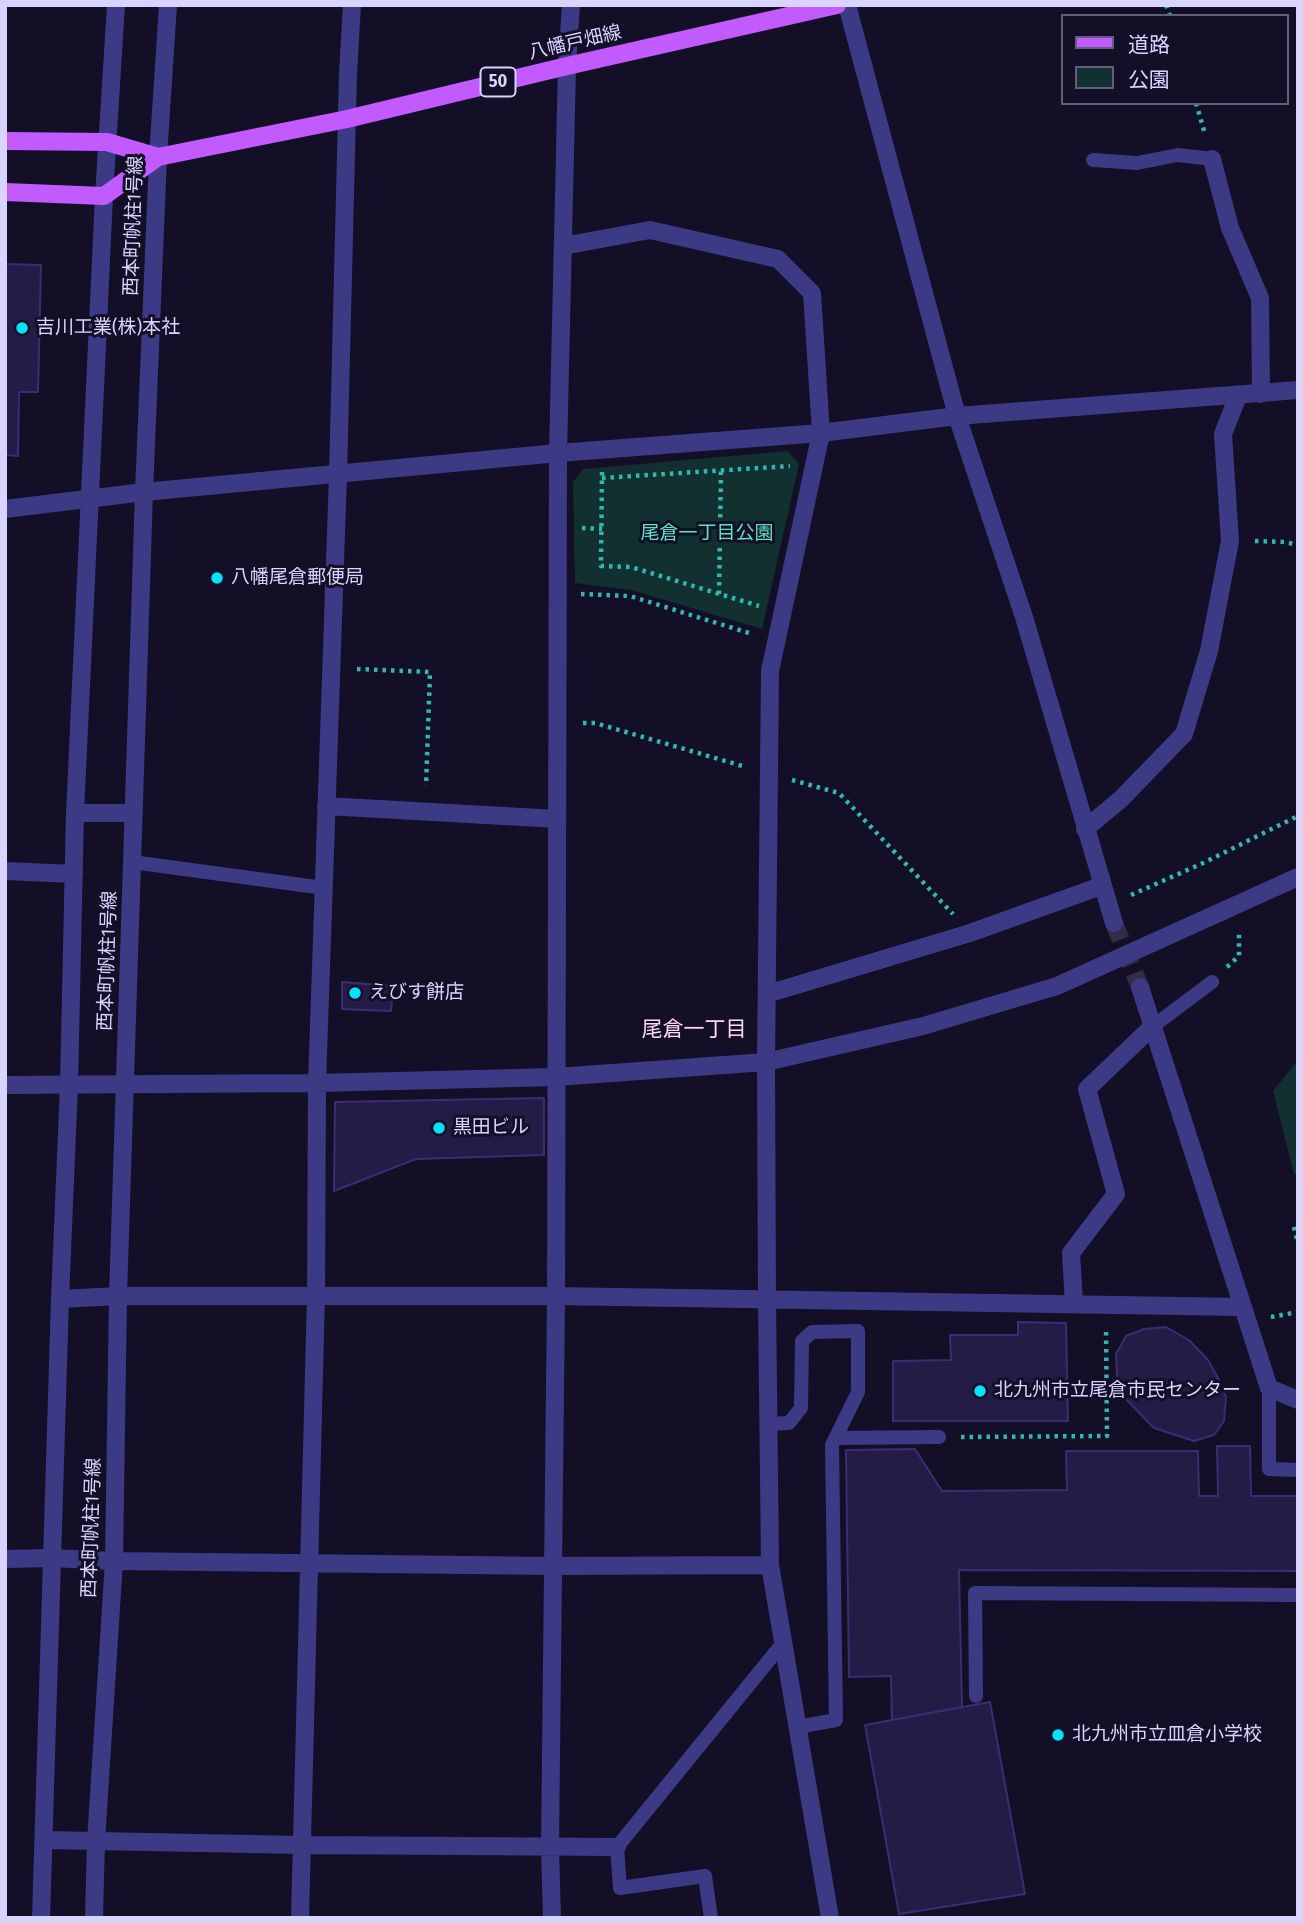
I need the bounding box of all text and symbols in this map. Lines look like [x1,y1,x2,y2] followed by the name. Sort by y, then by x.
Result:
[1062,14,1289,105] legend
[526,21,624,65] street label: 八幡戸畑線
[1128,32,1170,58] text: 道路
[1128,67,1170,93] text: 公園
[480,68,516,96] road number: 50
[120,155,148,297] street label: 西本町帆柱1号線
[36,317,180,339] place label: 吉川工業(株)本社
[14,320,30,336] marker: 吉川工業(株)本社
[641,523,773,545] park label: 尾倉一丁目公園
[231,567,364,589] place label: 八幡尾倉郵便局
[209,570,225,586] marker: 八幡尾倉郵便局
[94,890,122,1032] street label: 西本町帆柱1号線
[369,982,464,1004] place label: えびす餅店
[347,985,363,1001] marker: えびす餅店
[642,1017,746,1043] district label: 尾倉一丁目
[453,1117,529,1139] place label: 黒田ビル
[431,1120,447,1136] marker: 黒田ビル
[994,1380,1241,1402] place label: 北九州市立尾倉市民センター
[972,1383,988,1399] marker: 北九州市立尾倉市民センター
[78,1457,106,1599] street label: 西本町帆柱1号線
[1072,1724,1262,1746] place label: 北九州市立皿倉小学校
[1050,1727,1066,1743] marker: 北九州市立皿倉小学校

